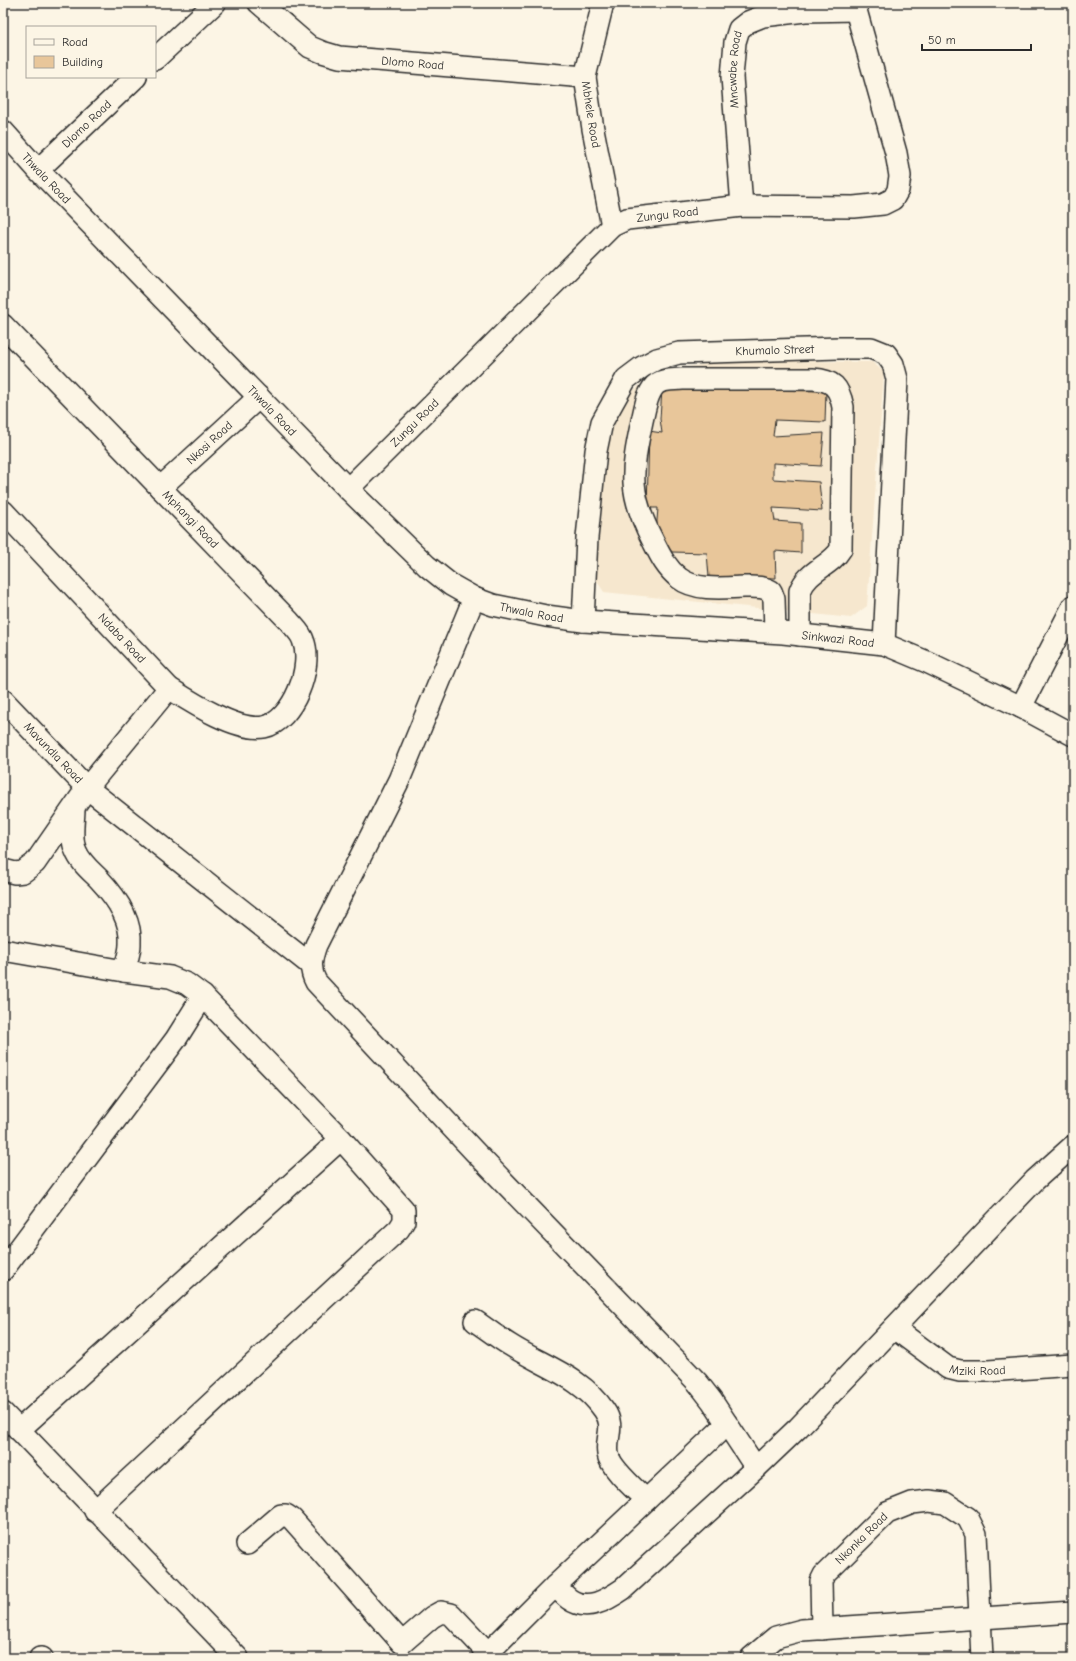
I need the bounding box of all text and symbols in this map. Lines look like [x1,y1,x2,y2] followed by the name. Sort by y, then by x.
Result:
[26,26,156,78] legend
[922,26,1031,52] scale bar
[725,29,745,109] street label: Mncwabe Road
[928,33,956,47] text: 50 m
[62,35,88,49] text: Road
[381,53,445,73] street label: Dlomo Road
[62,55,103,69] text: Building
[579,80,604,149] street label: Mbhele Road
[59,97,114,151] street label: Dlomo Road
[19,150,74,206] street label: Thwala Road
[636,204,699,225] street label: Zungu Road
[735,342,815,358] street label: Khumalo Street
[244,383,299,439] street label: Thwala Road
[388,396,442,450] street label: Zungu Road
[183,418,235,467] street label: Nkosi Road
[160,487,222,551] street label: Mphangi Road
[498,600,564,625] street label: Thwala Road
[95,610,149,666] street label: Ndaba Road
[801,628,875,650] street label: Sinkwazi Road
[21,719,86,786] street label: Mavundla Road
[948,1362,1006,1378] street label: Mziki Road
[832,1509,890,1567] street label: Nkonka Road

